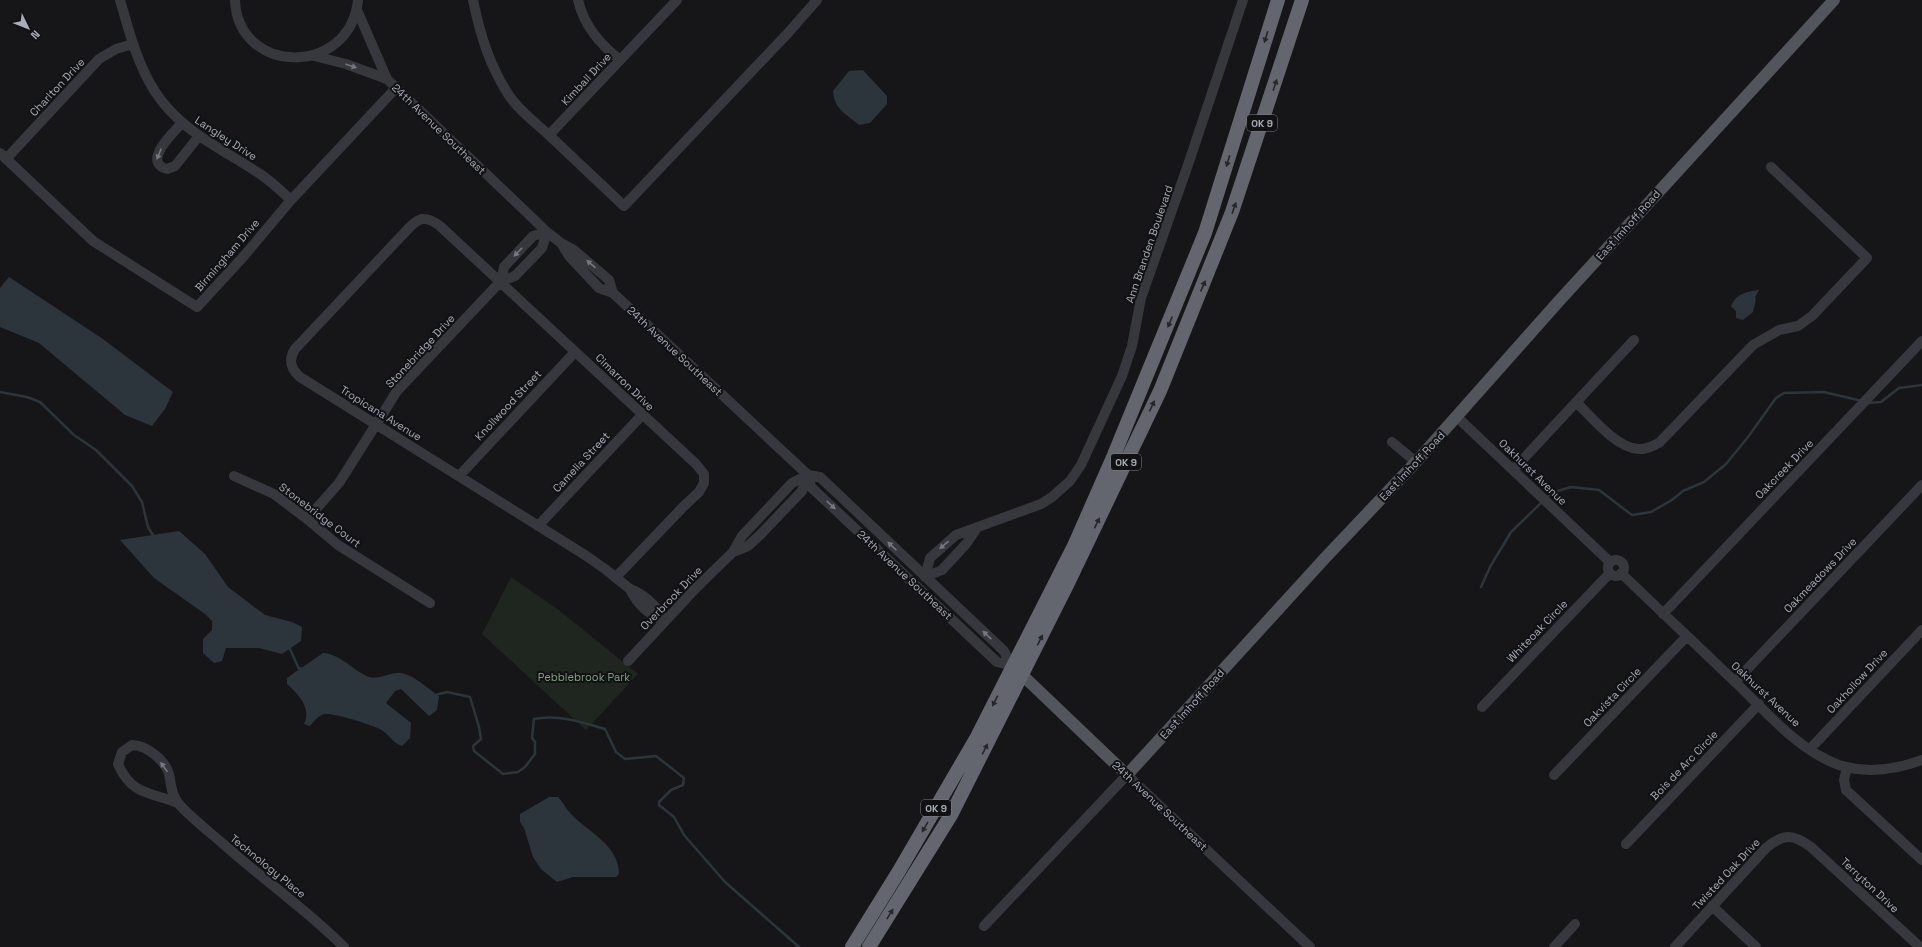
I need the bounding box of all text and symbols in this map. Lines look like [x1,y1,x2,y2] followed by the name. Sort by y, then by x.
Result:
[8,8,48,48] north arrow
[28,27,43,42] text: N
[1263,32,1269,44] one-way arrow
[558,50,614,108] street label: Kimball Drive
[26,55,88,119] street label: Charlton Drive
[345,64,357,70] one-way arrow
[1272,79,1278,91] one-way arrow
[389,81,489,177] street label: 24th Avenue Southeast
[192,113,260,163] street label: Langley Drive
[1247,115,1277,131] road number: OK 9
[156,148,163,160] one-way arrow
[1225,156,1231,168] one-way arrow
[1122,183,1176,305] street label: Ann Branden Boulevard
[1593,187,1663,263] street label: East Imhoff Road
[1231,202,1237,214] one-way arrow
[192,216,262,294] street label: Birmingham Drive
[514,246,523,257] one-way arrow
[586,260,596,269] one-way arrow
[1200,280,1206,292] one-way arrow
[625,303,725,399] street label: 24th Avenue Southeast
[382,311,458,391] street label: Stonebridge Drive
[1167,316,1173,327] one-way arrow
[593,350,657,414] street label: Cimarron Drive
[472,367,544,443] street label: Knollwood Street
[338,382,424,444] street label: Tropicana Avenue
[1150,399,1156,411] one-way arrow
[1376,428,1448,504] street label: East Imhoff Road
[549,429,613,495] street label: Camelia Street
[1496,436,1570,508] street label: Oakhurst Avenue
[1752,436,1816,502] street label: Oakcreek Drive
[1111,454,1141,470] road number: OK 9
[276,480,364,550] street label: Stonebridge Court
[826,501,836,510] one-way arrow
[1094,518,1100,529] one-way arrow
[855,527,955,623] street label: 24th Avenue Southeast
[1780,534,1860,616] street label: Oakmeadows Drive
[939,540,949,549] one-way arrow
[887,541,897,550] one-way arrow
[637,563,705,633] street label: Overbrook Drive
[1504,597,1570,665] street label: Whiteoak Circle
[982,630,992,640] one-way arrow
[1037,634,1043,646] one-way arrow
[1824,646,1890,716] street label: Oakhollow Drive
[1729,658,1803,730] street label: Oakhurst Avenue
[1580,664,1644,730] street label: Oakvista Circle
[1157,666,1227,742] street label: East Imhoff Road
[538,670,630,684] park label: Pebblebrook Park
[992,695,998,707] one-way arrow
[1647,727,1721,803] street label: Bois de Arc Circle
[982,743,988,754] one-way arrow
[1110,758,1210,854] street label: 24th Avenue Southeast
[160,762,168,772] one-way arrow
[921,800,951,816] road number: OK 9
[922,821,929,833] one-way arrow
[227,831,309,901] street label: Technology Place
[1689,835,1763,913] street label: Twisted Oak Drive
[1838,854,1902,916] street label: Terryton Drive
[886,908,893,920] one-way arrow

